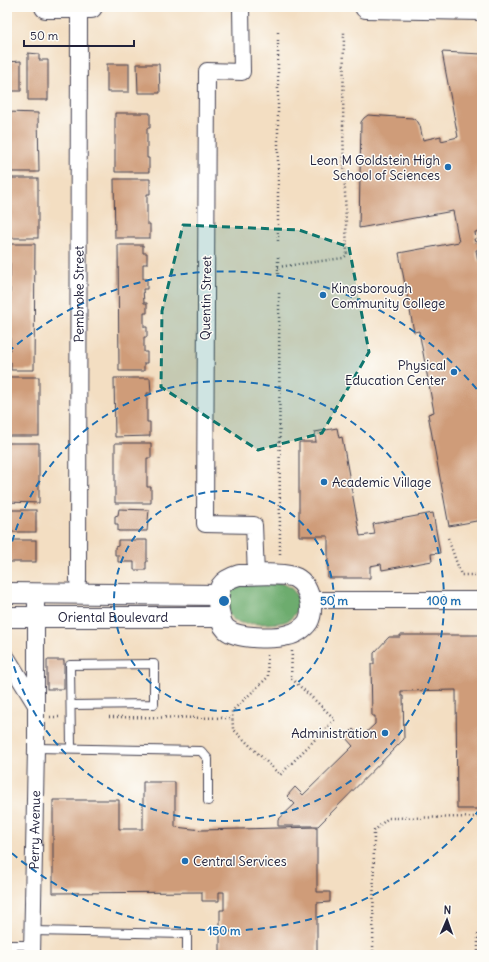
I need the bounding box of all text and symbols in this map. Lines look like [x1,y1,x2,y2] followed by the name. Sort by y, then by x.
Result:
[24,22,134,48] scale bar
[30,28,59,43] text: 50 m
[310,152,440,184] place label: Leon M Goldstein High School of Sciences
[443,162,453,172] marker: Leon M Goldstein High School of Sciences
[70,245,87,342] street label: Pembroke Street
[197,255,215,340] street label: Quentin Street
[331,280,445,312] place label: Kingsborough Community College
[318,290,328,300] marker: Kingsborough Community College
[345,357,447,389] place label: Physical Education Center
[449,367,459,377] marker: Physical Education Center
[332,474,431,491] place label: Academic Village
[319,477,329,487] marker: Academic Village
[320,593,349,608] text: 50 m
[427,593,461,608] text: 100 m
[217,594,231,608] centre of rings
[58,609,169,626] street label: Oriental Boulevard
[291,725,377,742] place label: Administration
[380,728,390,738] marker: Administration
[25,790,44,870] street label: Perry Avenue
[193,853,287,870] place label: Central Services
[180,856,190,866] marker: Central Services
[427,900,467,940] north arrow
[443,903,451,917] text: N
[208,923,241,938] text: 150 m

